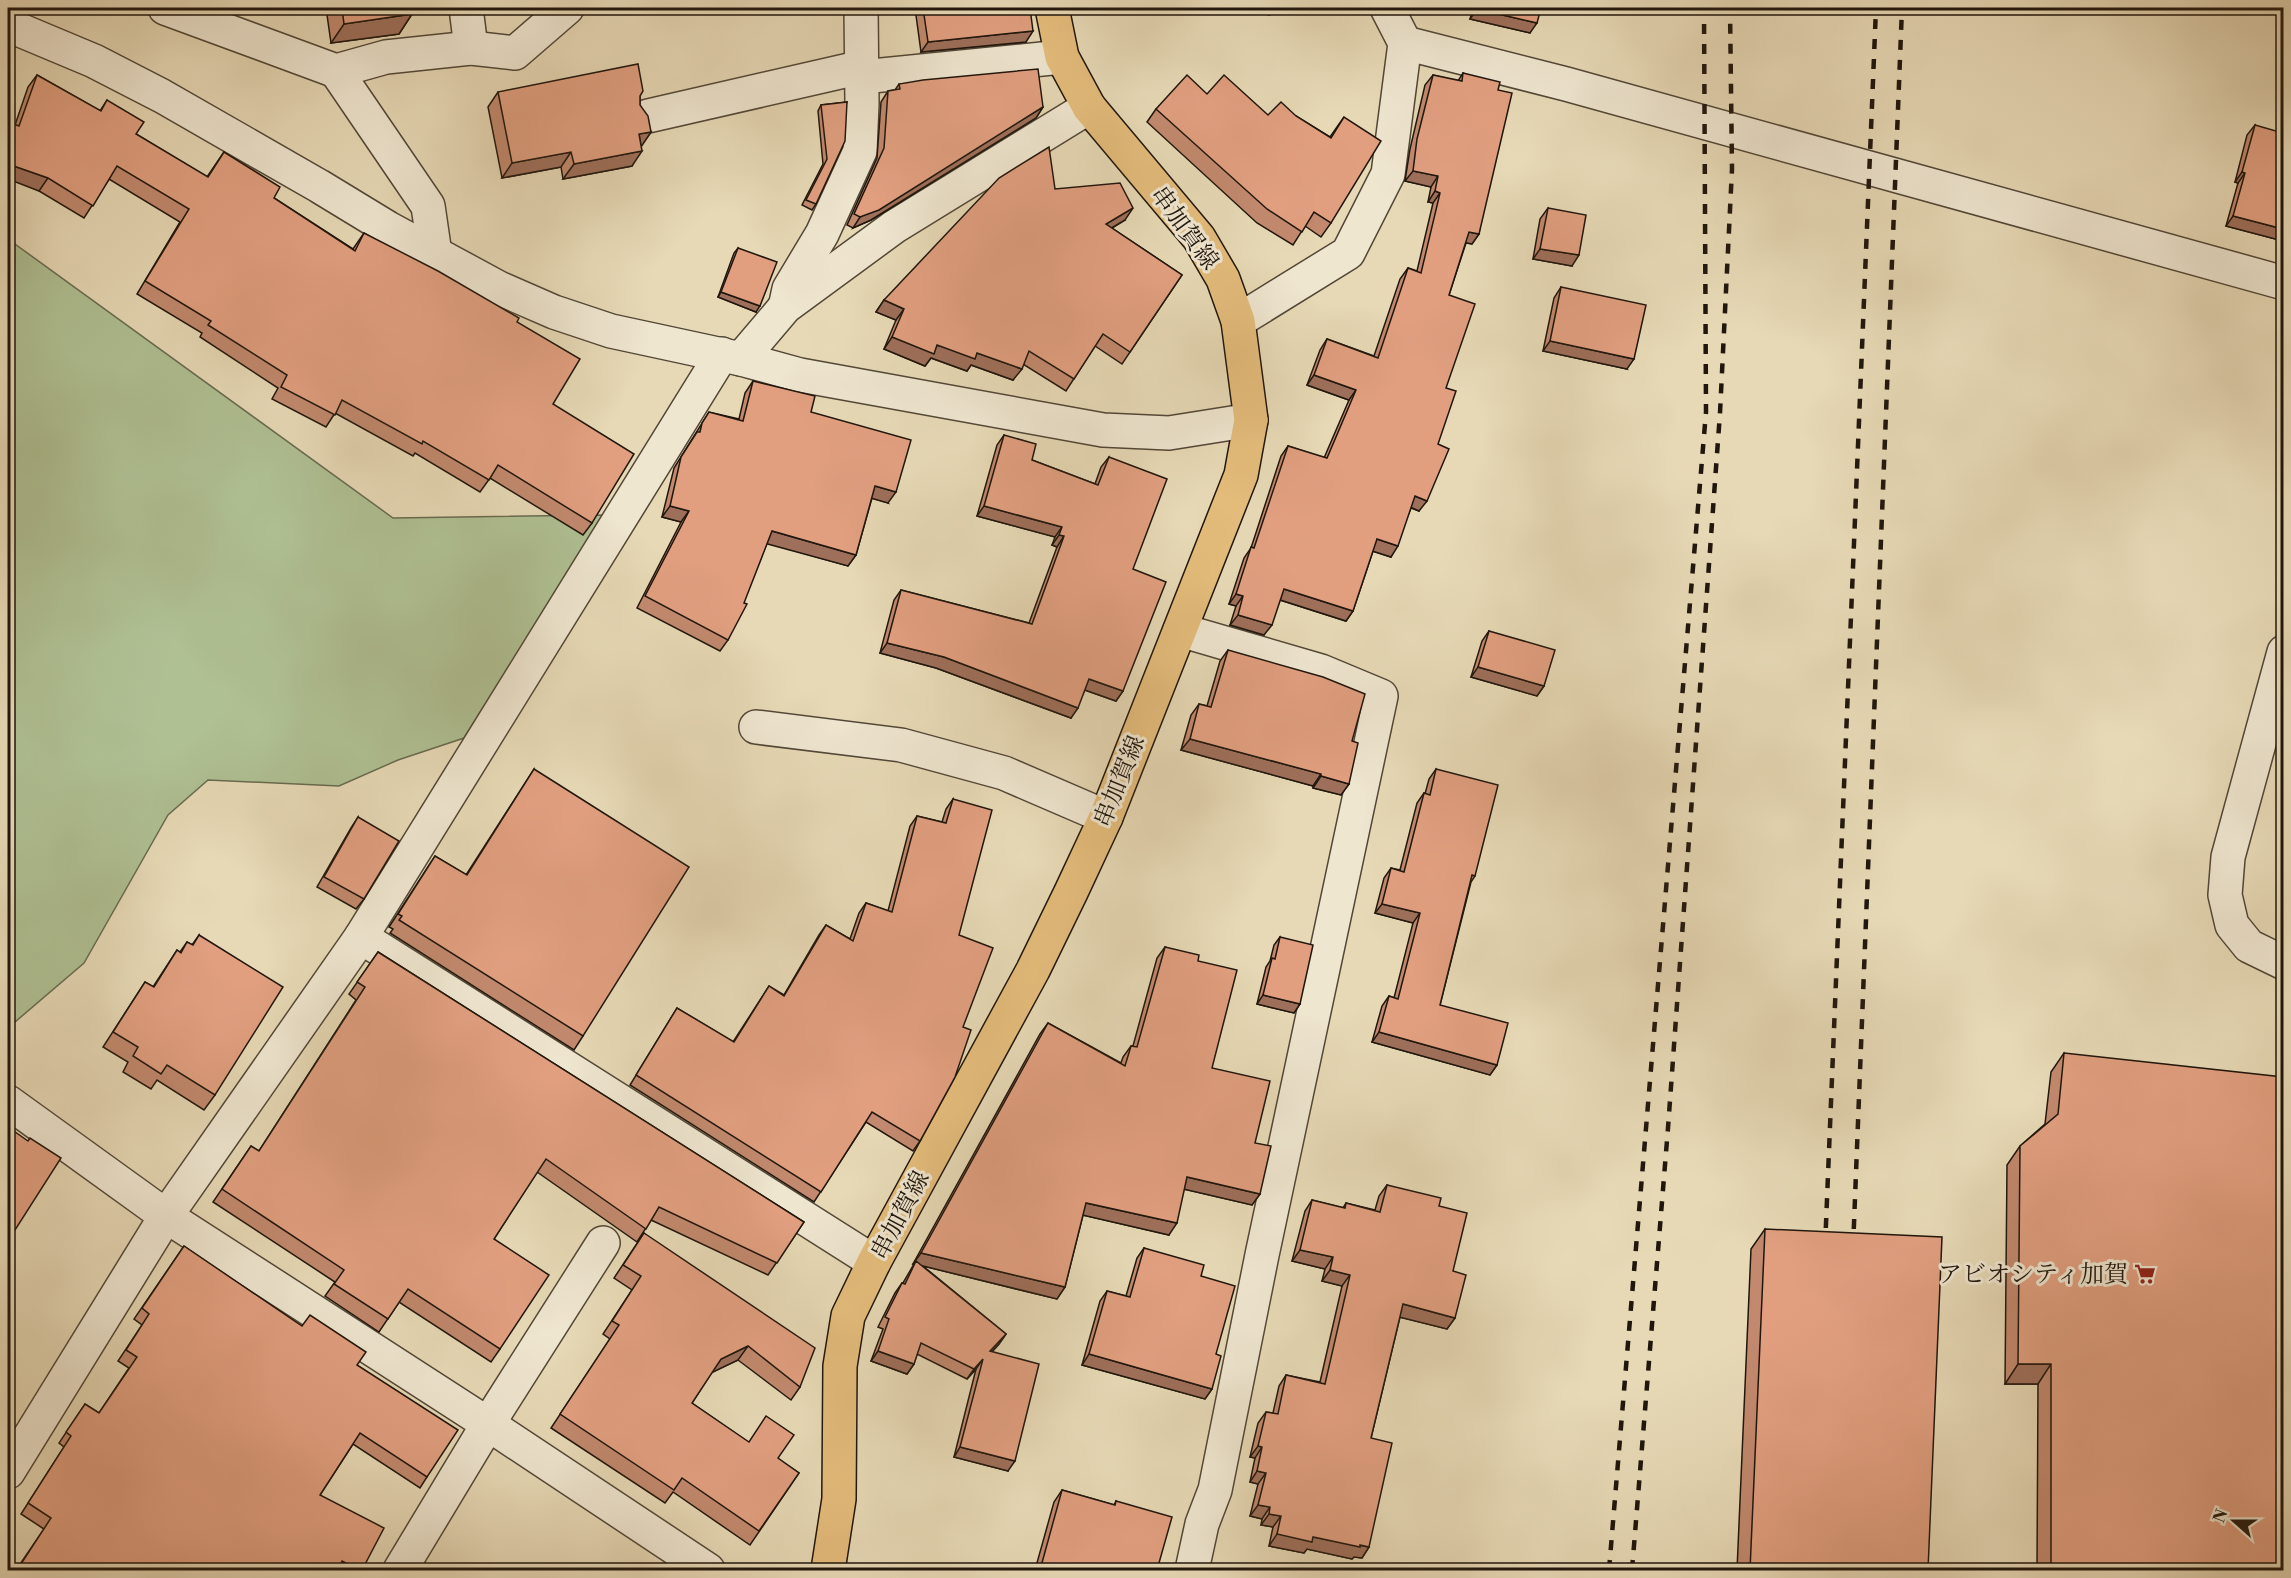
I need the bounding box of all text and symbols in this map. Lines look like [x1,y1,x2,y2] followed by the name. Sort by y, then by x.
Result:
[1144,181,1225,276] street label: 串加賀線
[1088,731,1152,831] street label: 串加賀線
[865,1166,937,1265] street label: 串加賀線
[1938,1260,2128,1290] place label: アビオシティ加賀
[2133,1262,2157,1286] supermarket icon: アビオシティ加賀
[2204,1491,2264,1551] north arrow
[2209,1506,2233,1525] text: N

